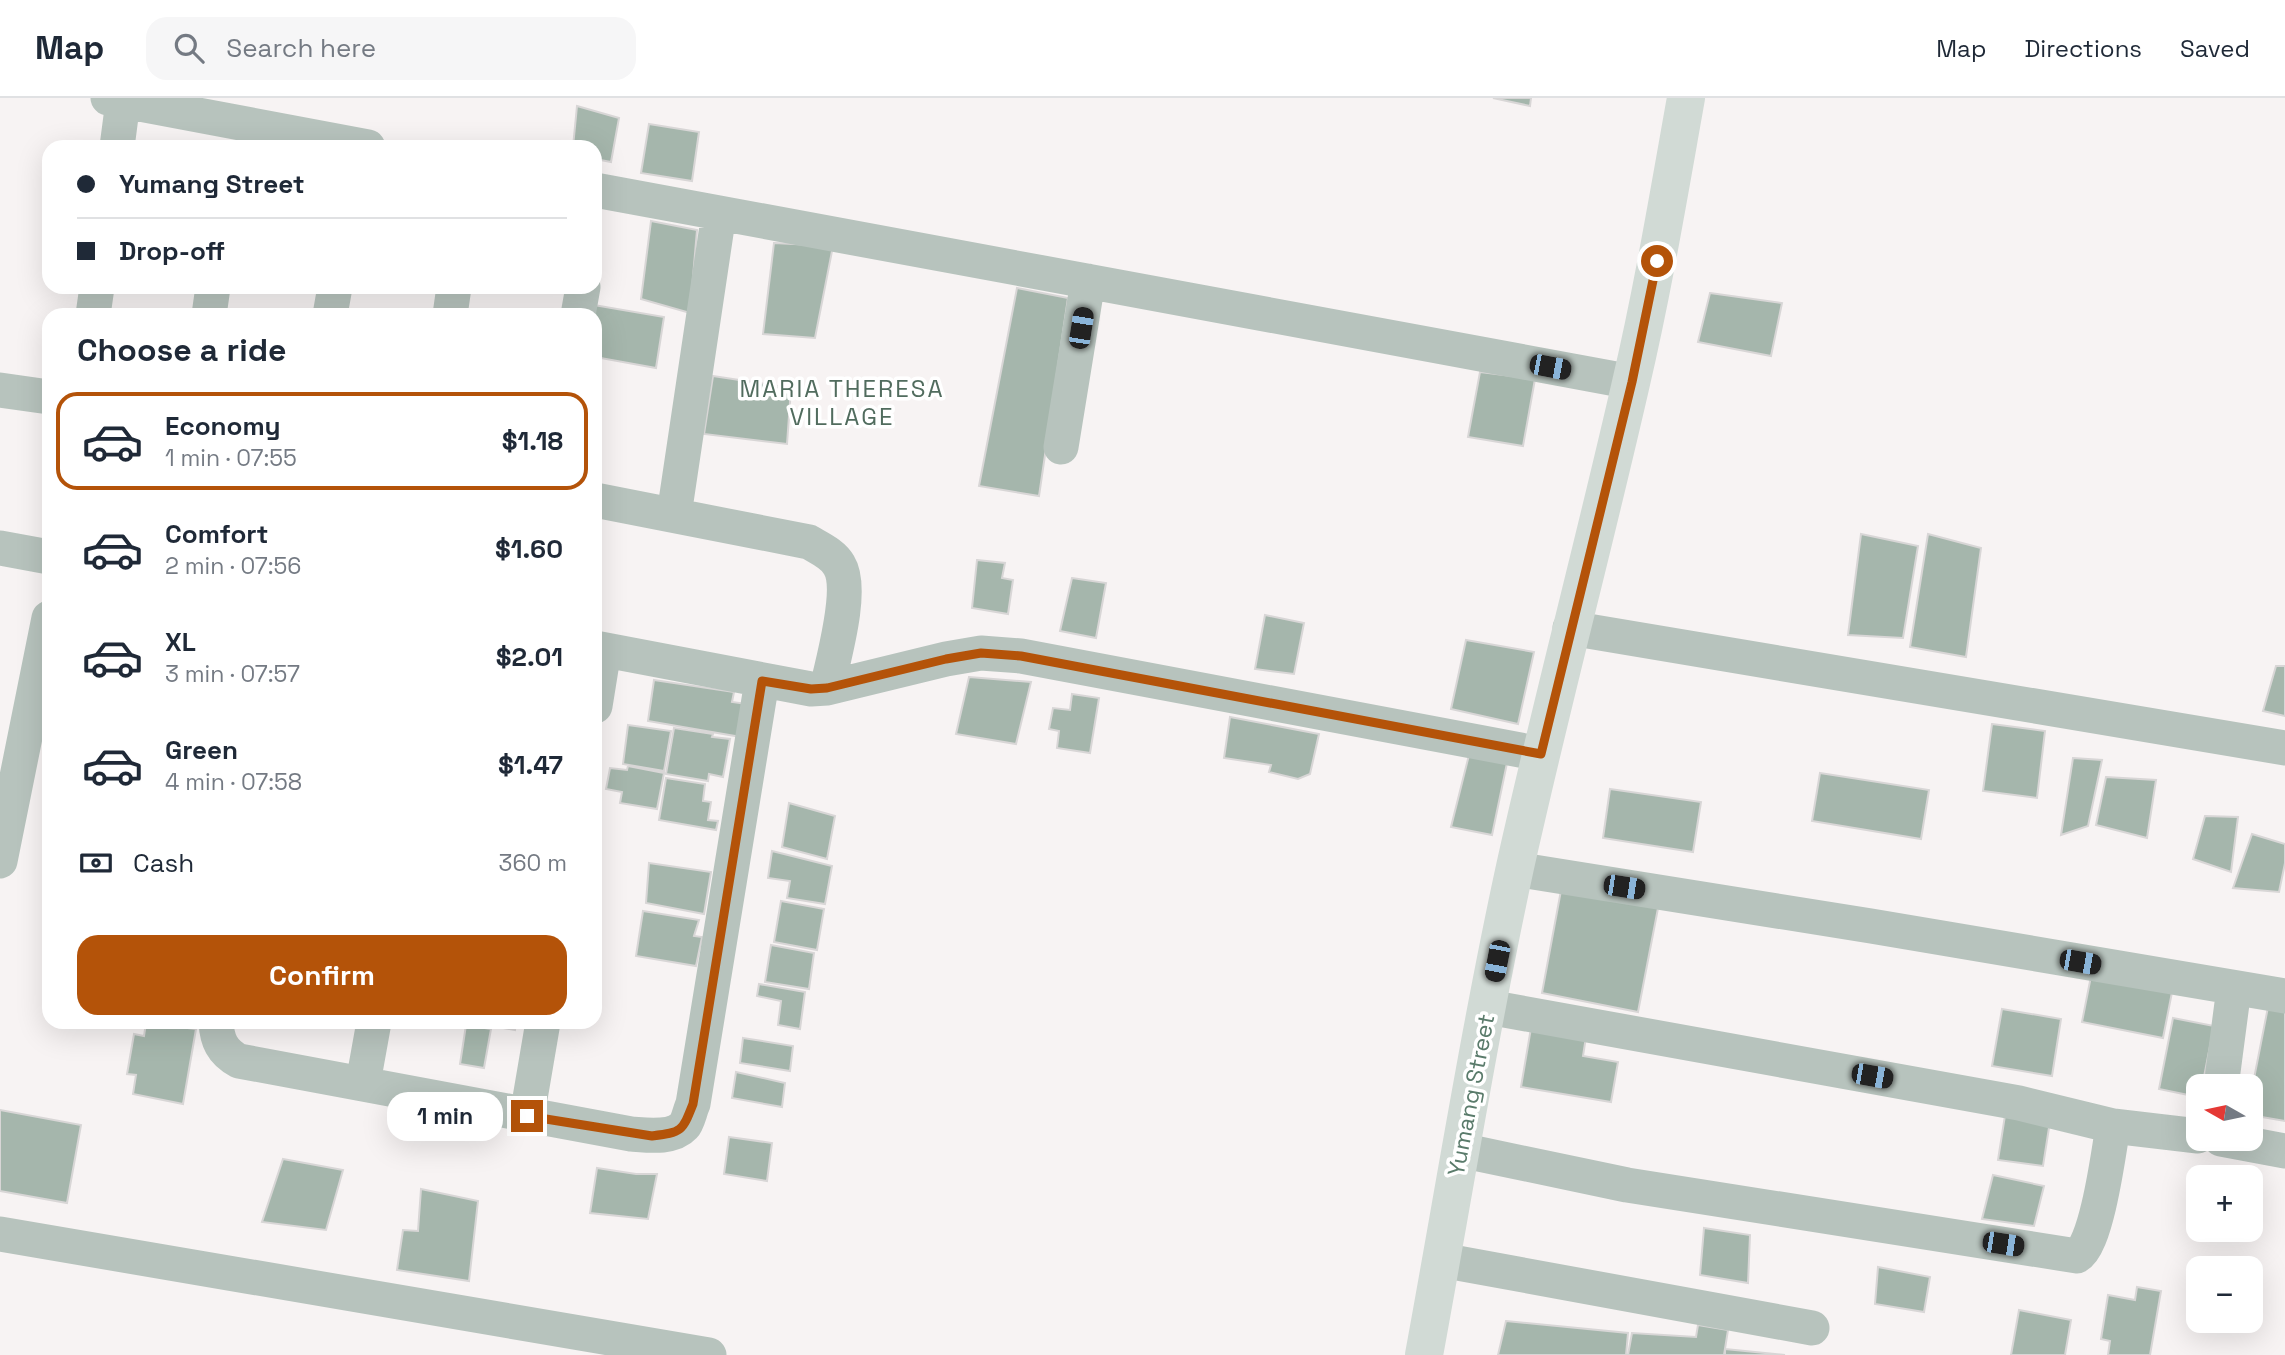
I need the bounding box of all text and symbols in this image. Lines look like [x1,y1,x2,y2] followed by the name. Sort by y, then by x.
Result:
[146,17,636,80] search box
[35,27,104,69] text: Map
[170,29,208,67] icon: search
[226,31,376,65] text: Search here
[1936,33,1986,64] text: Map
[2024,33,2142,64] text: Directions
[2180,33,2250,64] text: Saved
[119,167,305,201] text: Yumang Street
[119,234,225,268] text: Drop-off
[1641,245,1673,277] route start
[1068,306,1095,350] car
[77,330,287,370] text: Choose a ride
[1528,353,1573,381] car
[739,373,945,432] district label: MARIA THERESA VILLAGE
[165,409,281,443] text: Economy
[81,410,144,473] icon: car
[502,424,563,458] text: $1.18
[165,443,297,473] text: 1 min · 07:55
[165,517,268,551] text: Comfort
[81,518,144,581] icon: car
[495,532,563,566] text: $1.60
[165,551,301,581] text: 2 min · 07:56
[165,625,196,659] text: XL
[81,626,144,689] icon: car
[496,640,563,674] text: $2.01
[165,659,300,689] text: 3 min · 07:57
[165,733,238,767] text: Green
[81,734,144,797] icon: car
[498,748,563,782] text: $1.47
[165,767,302,797] text: 4 min · 07:58
[77,844,115,882] icon: cash
[133,846,194,880] text: Cash
[499,848,567,878] text: 360 m
[1602,873,1647,901] car
[77,935,567,1015] button: Confirm
[1483,938,1512,984] car
[2058,948,2103,976] car
[1441,1011,1501,1179] street label: Yumang Street
[1850,1062,1895,1090] car
[2186,1074,2263,1152] north arrow
[2186,1074,2263,1333] map controls
[387,1091,503,1140] callout: 1 min
[511,1100,543,1132] route end
[417,1101,473,1131] text: 1 min
[2186,1165,2263,1242] button: +
[1981,1230,2026,1258] car
[2186,1256,2263,1333] button: −

